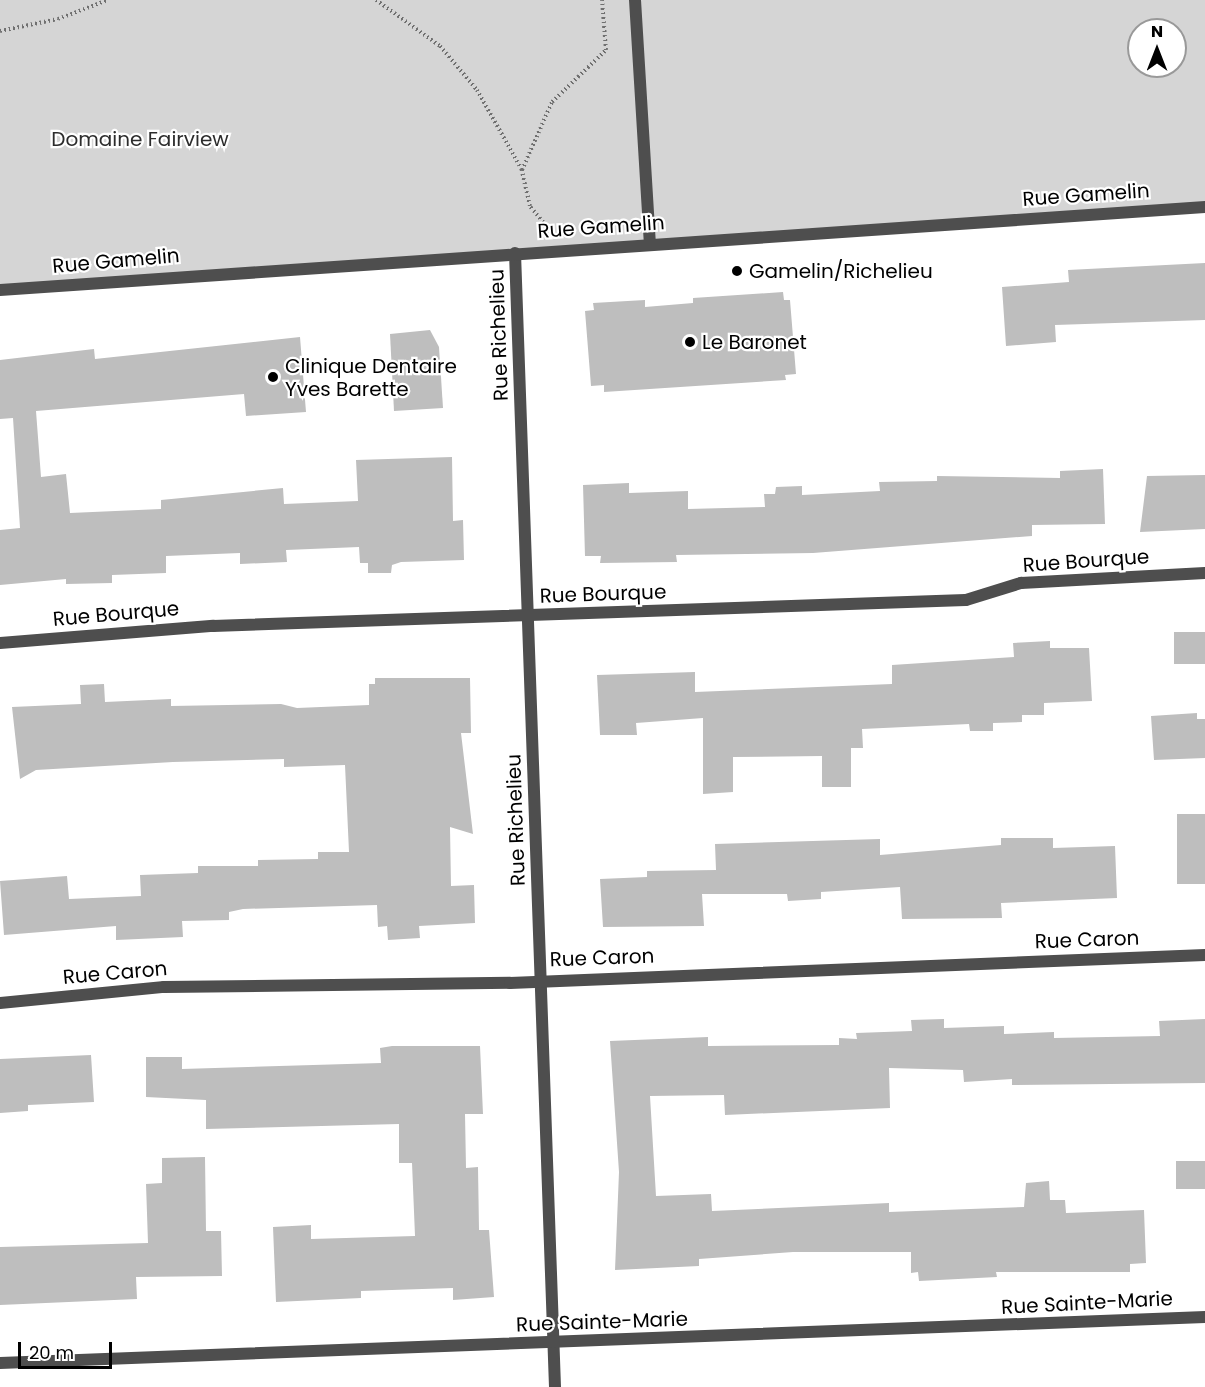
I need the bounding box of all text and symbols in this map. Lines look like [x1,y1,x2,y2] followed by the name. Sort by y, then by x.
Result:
[1127,18,1187,78] north arrow
[1151,20,1163,43] text: N
[51,127,229,151] park label: Domaine Fairview
[1022,179,1150,211] street label: Rue Gamelin
[537,211,665,243] street label: Rue Gamelin
[51,243,181,279] street label: Rue Gamelin
[749,259,933,283] place label: Gamelin/Richelieu
[730,264,744,278] marker: Gamelin/Richelieu
[485,269,513,401] street label: Rue Richelieu
[702,330,807,354] place label: Le Baronet
[683,335,697,349] marker: Le Baronet
[285,354,457,401] place label: Clinique Dentaire Yves Barette
[266,370,280,384] marker: Clinique Dentaire Yves Barette
[1022,545,1150,577] street label: Rue Bourque
[539,580,667,608] street label: Rue Bourque
[52,597,180,631] street label: Rue Bourque
[502,754,530,886] street label: Rue Richelieu
[1034,926,1140,954] street label: Rue Caron
[549,944,655,972] street label: Rue Caron
[62,956,168,990] street label: Rue Caron
[1001,1287,1173,1319] street label: Rue Sainte-Marie
[516,1307,688,1337] street label: Rue Sainte-Marie
[21,1330,116,1368] scale bar
[29,1340,74,1365] text: 20 m

